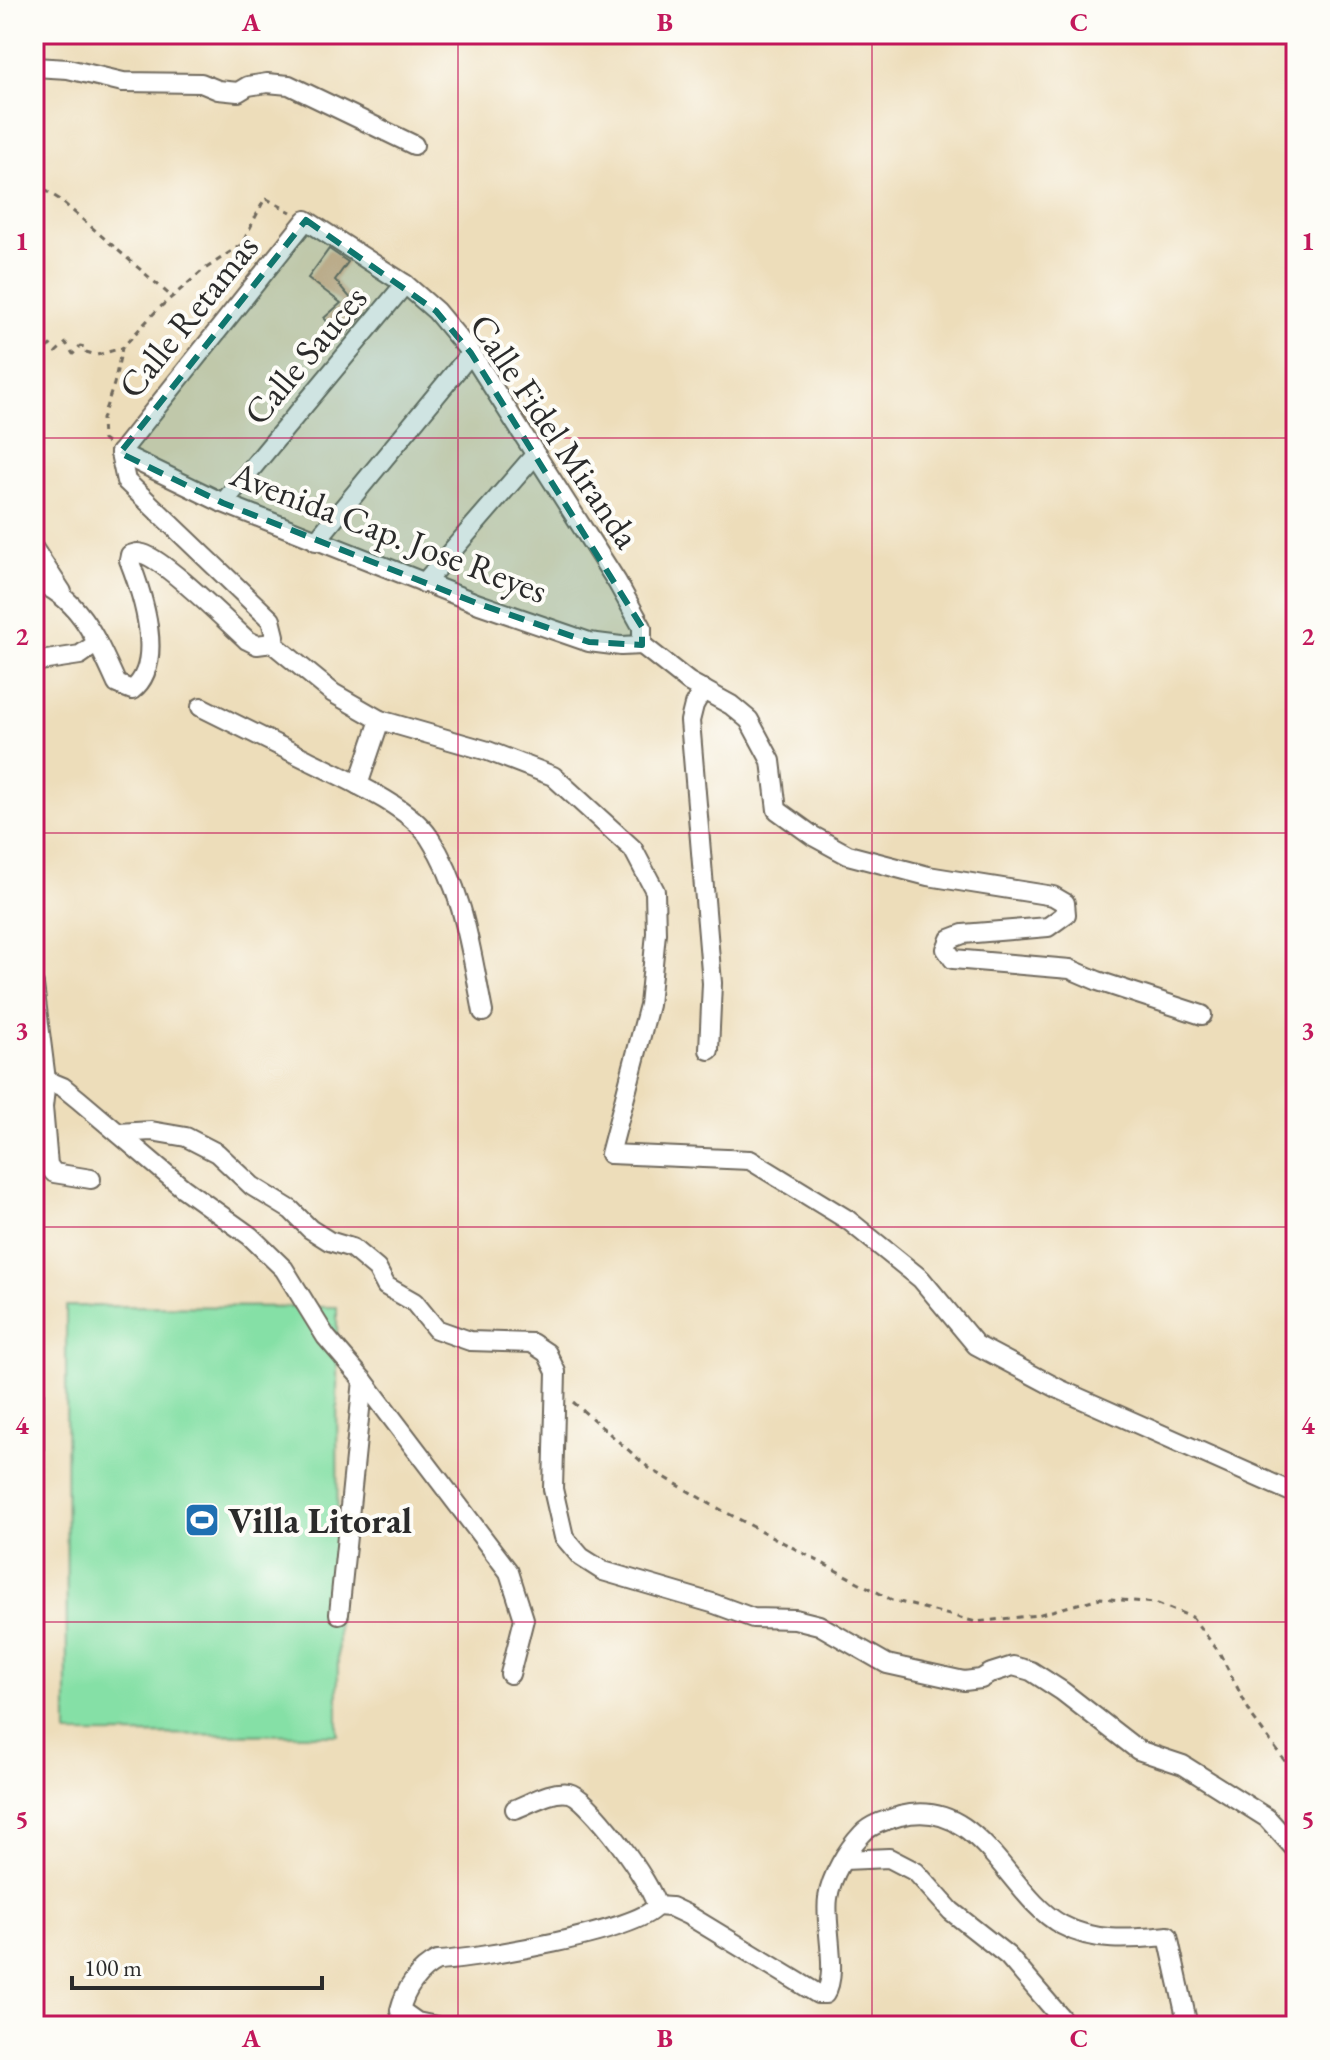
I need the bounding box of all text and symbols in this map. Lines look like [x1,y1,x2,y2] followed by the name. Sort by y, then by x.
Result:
[241,5,261,39] text: A
[657,5,673,39] text: B
[1070,5,1088,39] text: C
[15,224,29,258] text: 1
[107,224,269,408] street label: Calle Retamas
[1301,224,1315,258] text: 1
[233,275,377,435] street label: Calle Sauces
[459,305,651,558] street label: Calle Fidel Miranda
[223,450,554,614] street label: Avenida Cap. Jose Reyes
[15,619,29,653] text: 2
[1301,619,1315,653] text: 2
[15,1013,29,1047] text: 3
[1301,1013,1315,1047] text: 3
[15,1408,29,1442] text: 4
[1301,1408,1315,1442] text: 4
[228,1497,412,1544] place label: Villa Litoral
[183,1501,221,1539] sports icon: Villa Litoral
[15,1802,29,1836] text: 5
[1301,1802,1315,1836] text: 5
[72,1940,322,1990] scale bar
[84,1952,142,1983] text: 100 m
[241,2021,261,2055] text: A
[657,2021,673,2055] text: B
[1070,2021,1088,2055] text: C

